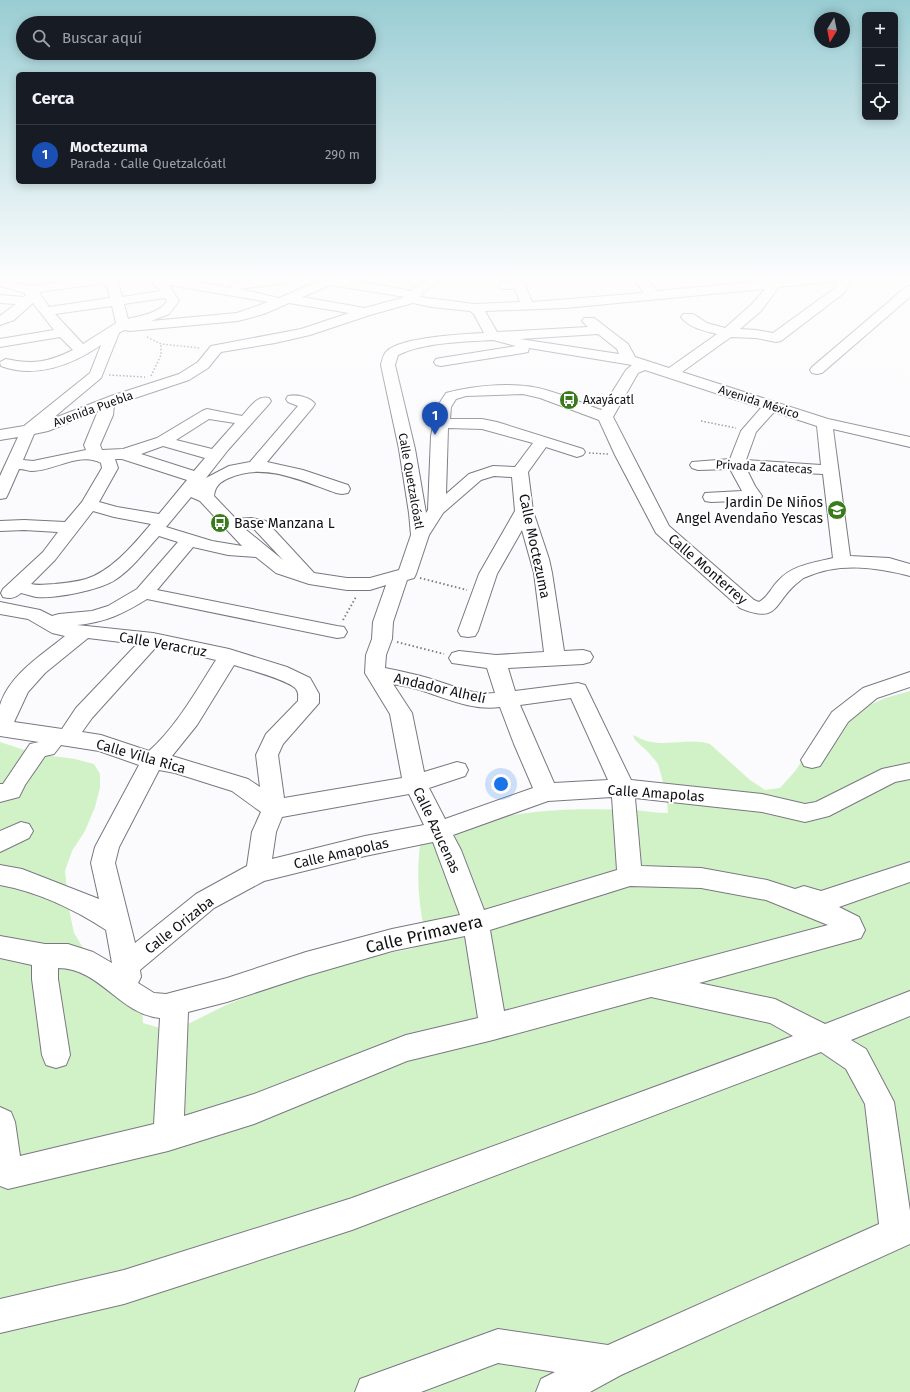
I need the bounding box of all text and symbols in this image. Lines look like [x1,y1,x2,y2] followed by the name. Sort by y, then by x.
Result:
[814,12,850,48] north arrow
[862,12,898,120] map controls
[862,12,898,48] button: +
[16,16,376,60] search box
[30,27,52,49] icon: search
[62,29,142,47] text: Buscar aquí
[862,48,898,84] button: −
[862,84,898,120] button: locate
[32,88,74,109] text: Cerca
[70,138,148,156] text: Moctezuma
[42,147,48,162] text: 1
[325,147,360,162] text: 290 m
[70,156,226,171] text: Parada · Calle Quetzalcóatl
[717,382,801,422] street label: Avenida México
[51,388,135,430] street label: Avenida Puebla
[558,389,580,411] bus stop icon: Axayácatl
[583,393,634,407] place label: Axayácatl
[422,402,448,435] pin: 1
[396,432,426,531] street label: Calle Quetzalcóatl
[715,457,813,477] street label: Privada Zacatecas
[515,492,554,600] street label: Calle Moctezuma
[676,494,823,527] place label: Jardin De Niños Angel Avendaño Yescas
[826,499,848,521] school or university icon: Jardin De Niños Angel Avendaño Yescas
[209,512,231,534] bus stop icon: Base Manzana L
[234,515,335,532] place label: Base Manzana L
[665,530,751,608] street label: Calle Monterrey
[118,628,208,661] street label: Calle Veracruz
[392,670,488,707] street label: Andador Alhelí
[94,736,188,777] street label: Calle Villa Rica
[491,774,511,794] your location
[607,782,705,805] street label: Calle Amapolas
[409,784,464,876] street label: Calle Azucenas
[292,834,391,873] street label: Calle Amapolas
[141,893,217,958] street label: Calle Orizaba
[364,911,485,958] street label: Calle Primavera

